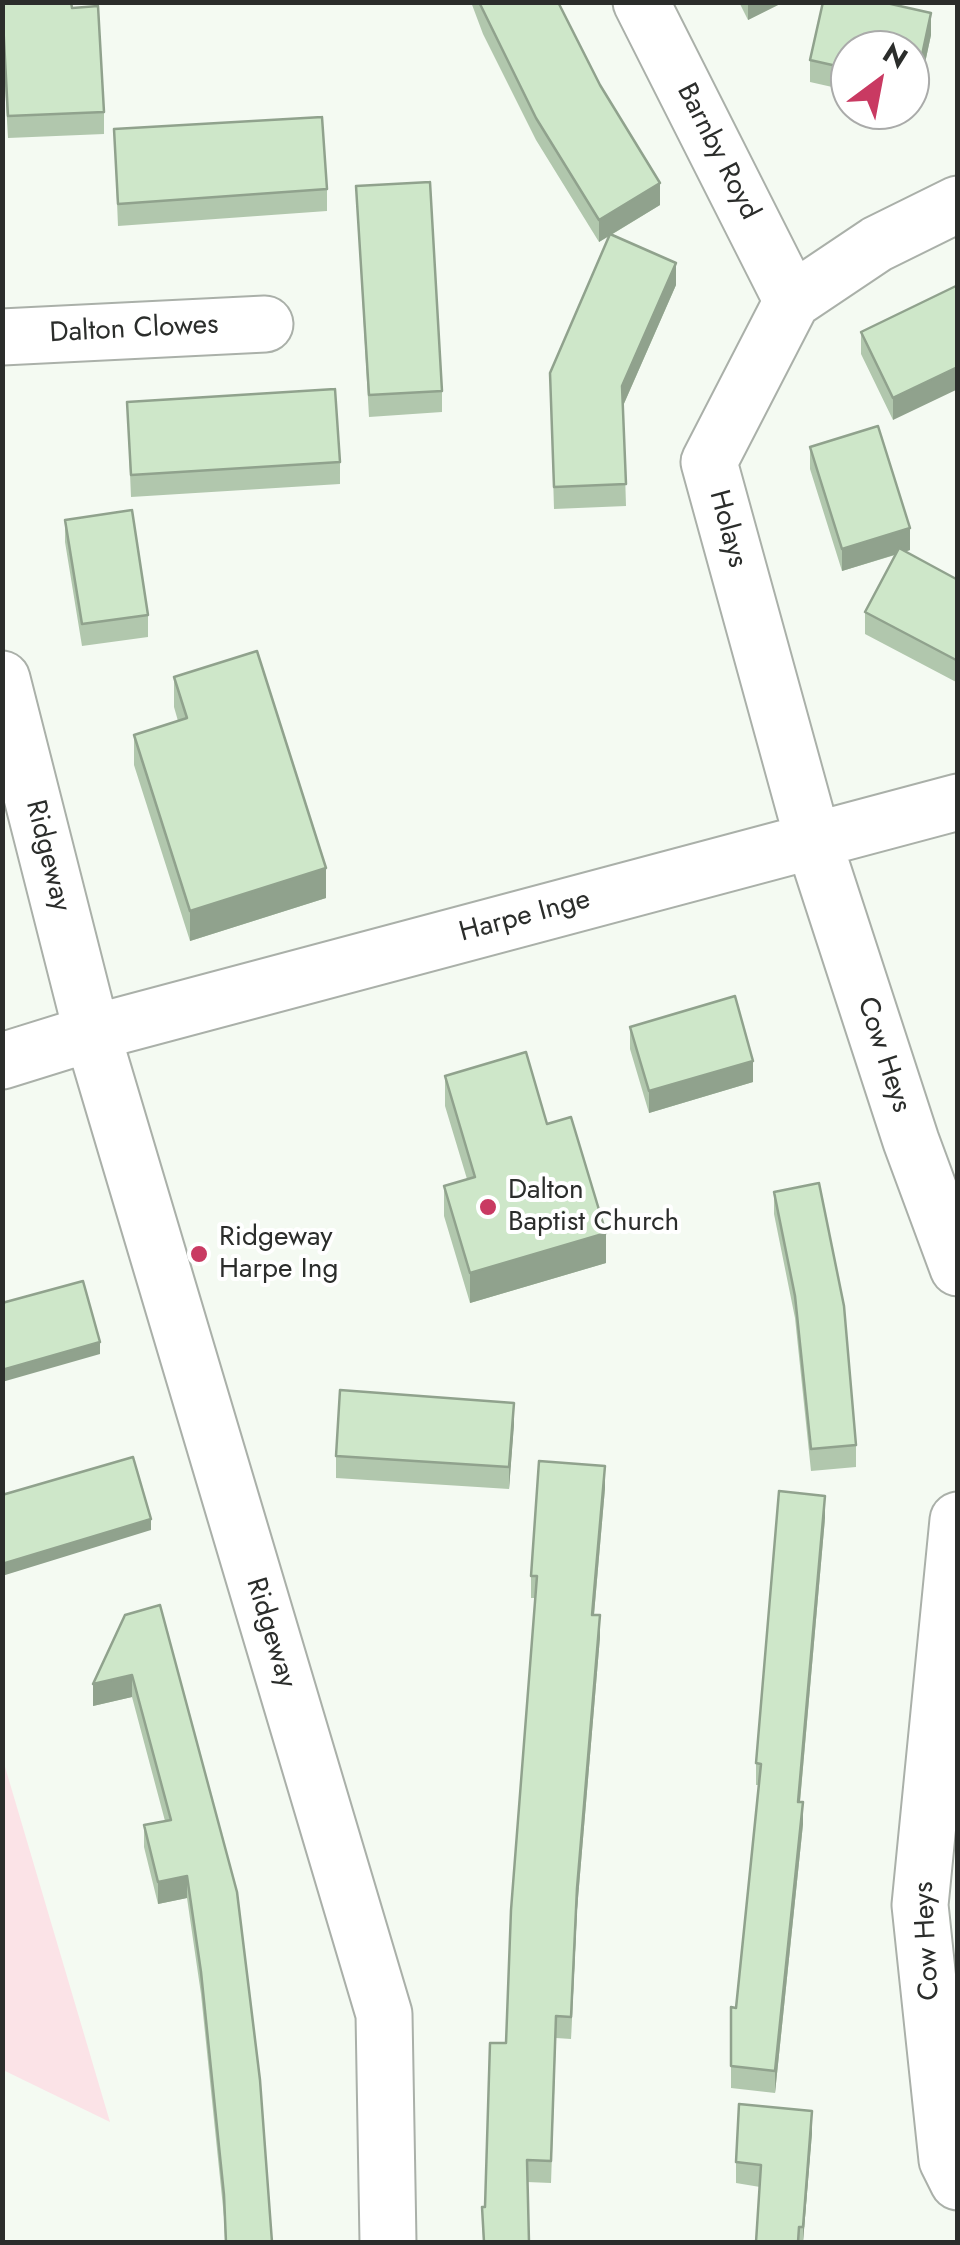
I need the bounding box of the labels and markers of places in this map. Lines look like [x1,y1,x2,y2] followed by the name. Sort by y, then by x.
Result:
[508,1174,679,1240] place label: Dalton Baptist Church
[477,1196,499,1218] marker: Dalton Baptist Church
[219,1221,338,1287] place label: Ridgeway Harpe Ing
[188,1243,210,1265] marker: Ridgeway Harpe Ing

